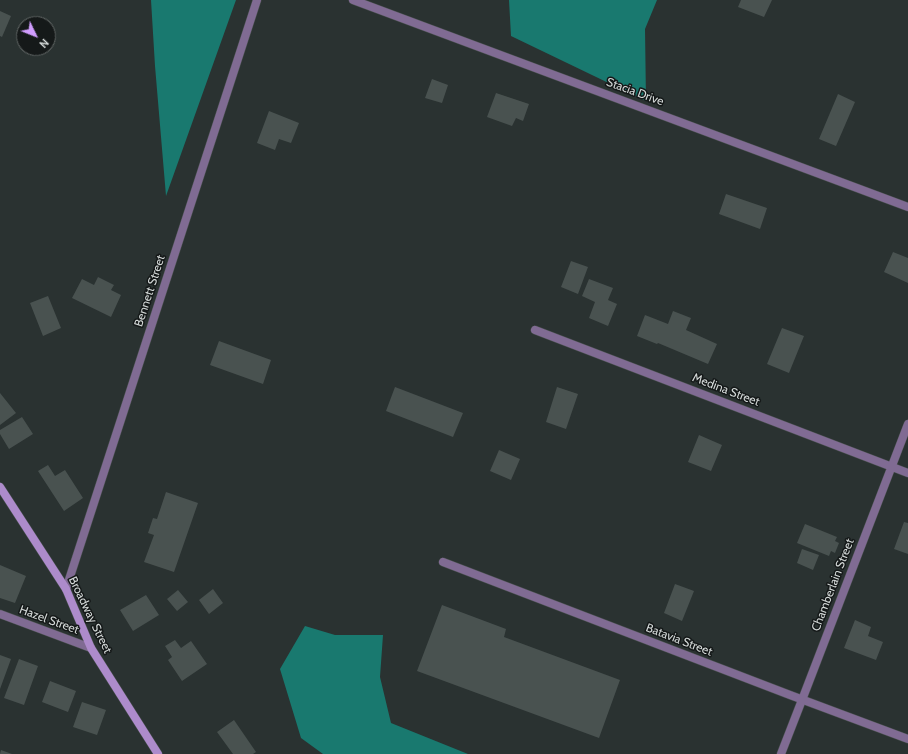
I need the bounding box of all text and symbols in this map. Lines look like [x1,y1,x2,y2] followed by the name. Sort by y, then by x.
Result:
[16,16,56,56] north arrow
[36,36,52,51] text: N
[604,75,666,109] street label: Stacia Drive
[132,253,168,329] street label: Bennett Street
[690,371,762,409] street label: Medina Street
[809,537,857,633] street label: Chamberlain Street
[65,574,115,656] street label: Broadway Street
[17,603,81,637] street label: Hazel Street
[644,621,714,659] street label: Batavia Street

